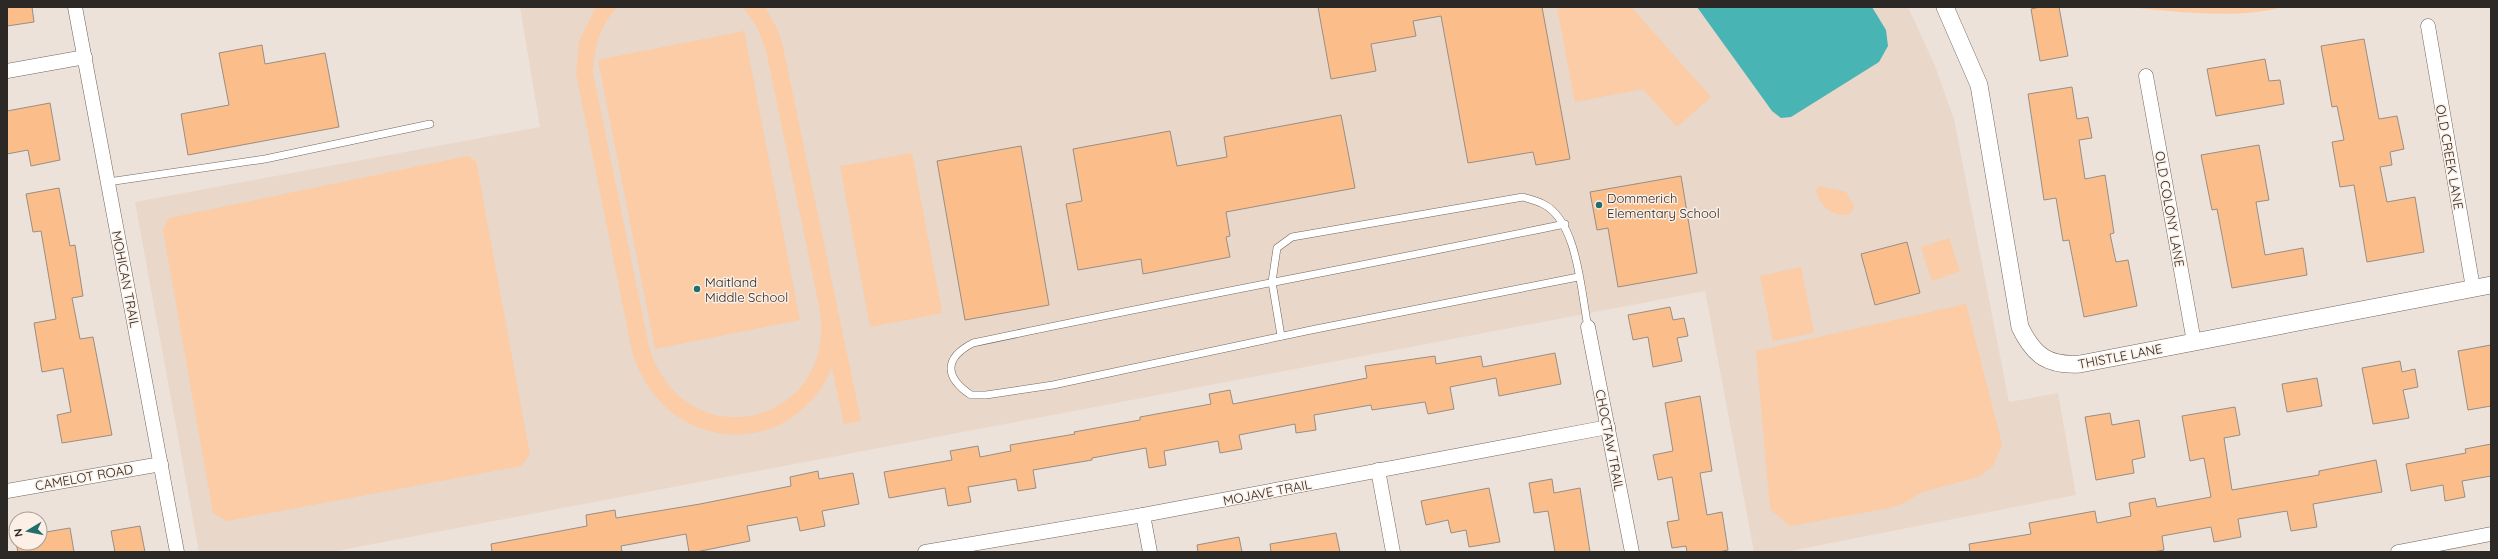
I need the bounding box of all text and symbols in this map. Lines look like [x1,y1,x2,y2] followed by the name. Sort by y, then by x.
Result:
[2433,103,2467,211] street label: OLD CREEK LANE
[2152,150,2188,268] street label: OLD COLONY LANE
[1607,190,1720,221] place label: Dommerich Elementary School
[1594,200,1604,210] marker: Dommerich Elementary School
[109,229,143,329] street label: MOHICAN TRAIL
[705,274,788,305] place label: Maitland Middle School
[692,284,702,294] marker: Maitland Middle School
[2076,340,2164,372] street label: THISTLE LANE
[1592,388,1628,492] street label: CHOCTAW TRAIL
[34,461,134,493] street label: CAMELOT ROAD
[1221,476,1313,508] street label: MOJAVE TRAIL
[8,511,48,551] north arrow
[11,528,26,538] text: N

